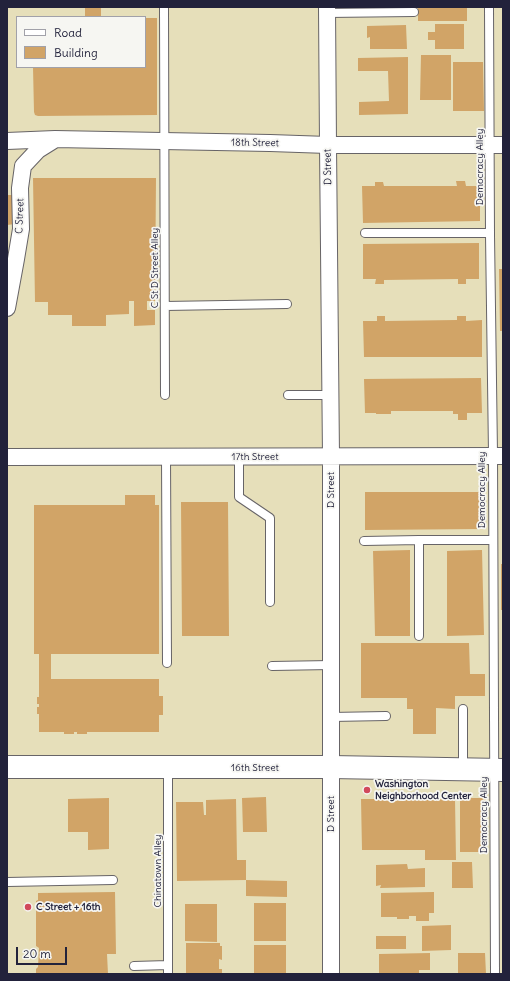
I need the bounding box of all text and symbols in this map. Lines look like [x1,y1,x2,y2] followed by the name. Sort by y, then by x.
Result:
[16,16,146,68] legend
[54,25,82,40] text: Road
[54,45,98,60] text: Building
[474,129,486,205] street label: Democracy Alley
[231,137,279,149] street label: 18th Street
[322,149,334,185] street label: D Street
[13,198,27,234] street label: C Street
[149,228,161,308] street label: C St D Street Alley
[231,451,279,463] street label: 17th Street
[476,452,488,528] street label: Democracy Alley
[325,472,337,508] street label: D Street
[231,762,279,774] street label: 16th Street
[478,777,490,853] street label: Democracy Alley
[375,778,471,802] place label: Washington Neighborhood Center
[362,785,372,795] marker: Washington Neighborhood Center
[325,796,337,832] street label: D Street
[152,834,164,908] street label: Chinatown Alley
[36,901,101,913] place label: C Street + 16th
[23,902,33,912] marker: C Street + 16th
[18,939,69,965] scale bar
[23,946,51,961] text: 20 m

